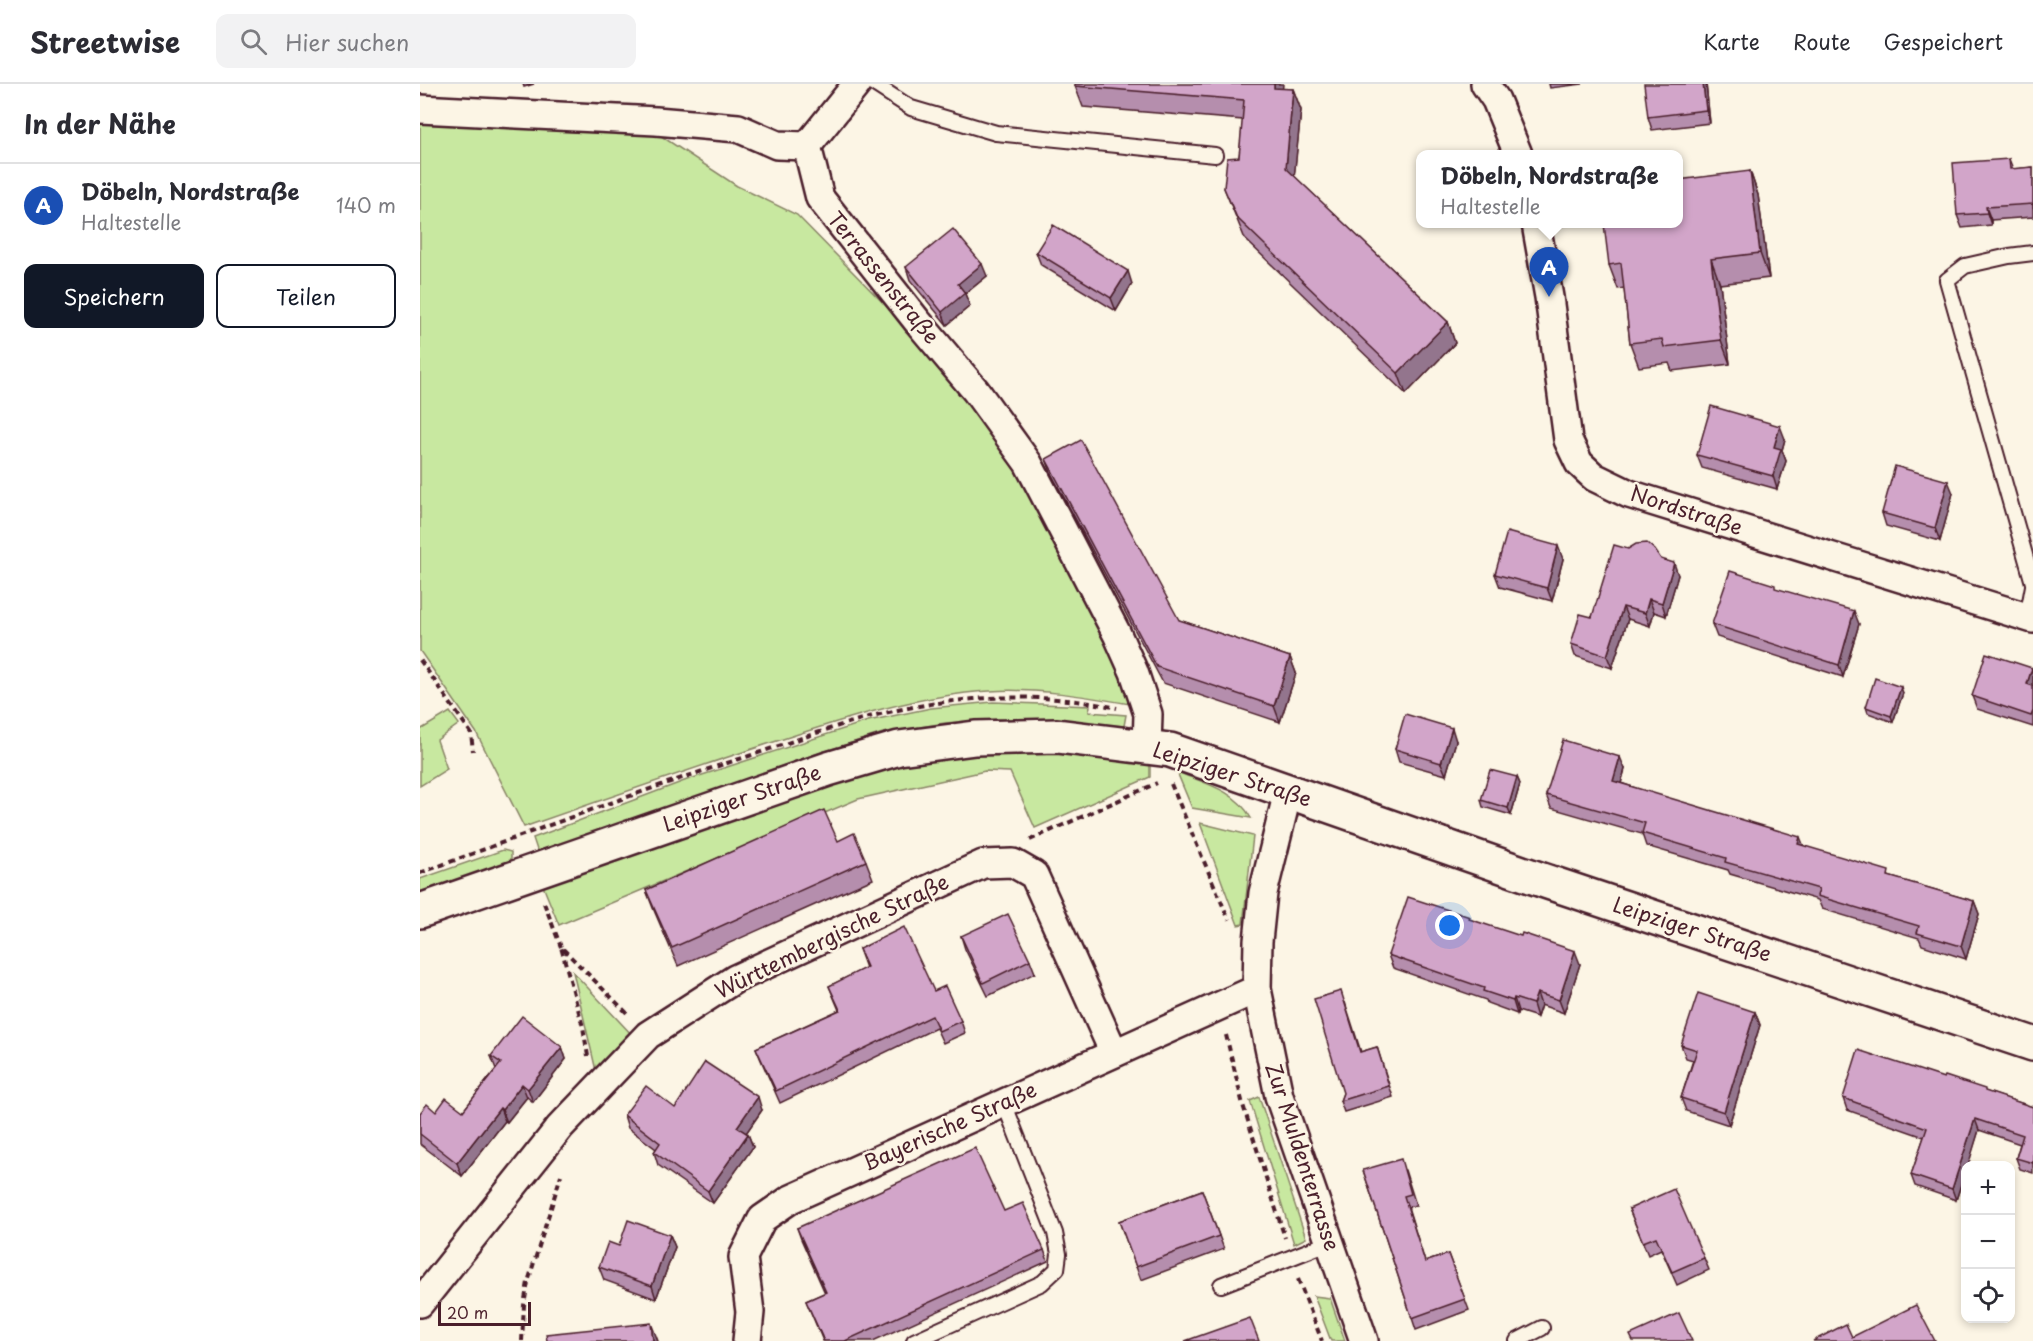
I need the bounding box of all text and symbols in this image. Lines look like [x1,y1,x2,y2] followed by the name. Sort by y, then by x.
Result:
[216,14,636,68] search box
[30,20,180,63] text: Streetwise
[237,25,270,58] icon: search
[285,25,409,58] text: Hier suchen
[1703,25,1760,57] text: Karte
[1793,25,1851,57] text: Route
[1884,25,2003,57] text: Gespeichert
[24,104,176,143] text: In der Nähe
[1416,150,1683,228] popup
[1440,158,1659,191] text: Döbeln, Nordstraße
[81,174,299,207] text: Döbeln, Nordstraße
[36,190,51,220] text: A
[336,190,396,220] text: 140 m
[1440,191,1541,221] text: Haltestelle
[821,203,948,350] street label: Terrassenstraße
[81,207,181,237] text: Haltestelle
[1530,248,1568,297] pin: A
[24,264,204,328] button: Speichern
[216,264,396,328] button: Teilen
[1626,476,1747,542] street label: Nordstraße
[1149,732,1316,814] street label: Leipziger Straße
[658,755,825,839] street label: Leipziger Straße
[709,865,954,1006] street label: Württembergische Straße
[1609,887,1776,969] street label: Leipziger Straße
[1435,911,1464,940] your location
[1258,1058,1349,1255] street label: Zur Muldenterrasse
[857,1072,1041,1178] street label: Bayerische Straße
[1961,1161,2015,1323] map controls
[1961,1161,2015,1215] button: +
[1961,1215,2015,1269] button: −
[1961,1269,2015,1323] button: locate
[438,1299,531,1326] scale bar
[447,1300,488,1324] text: 20 m

